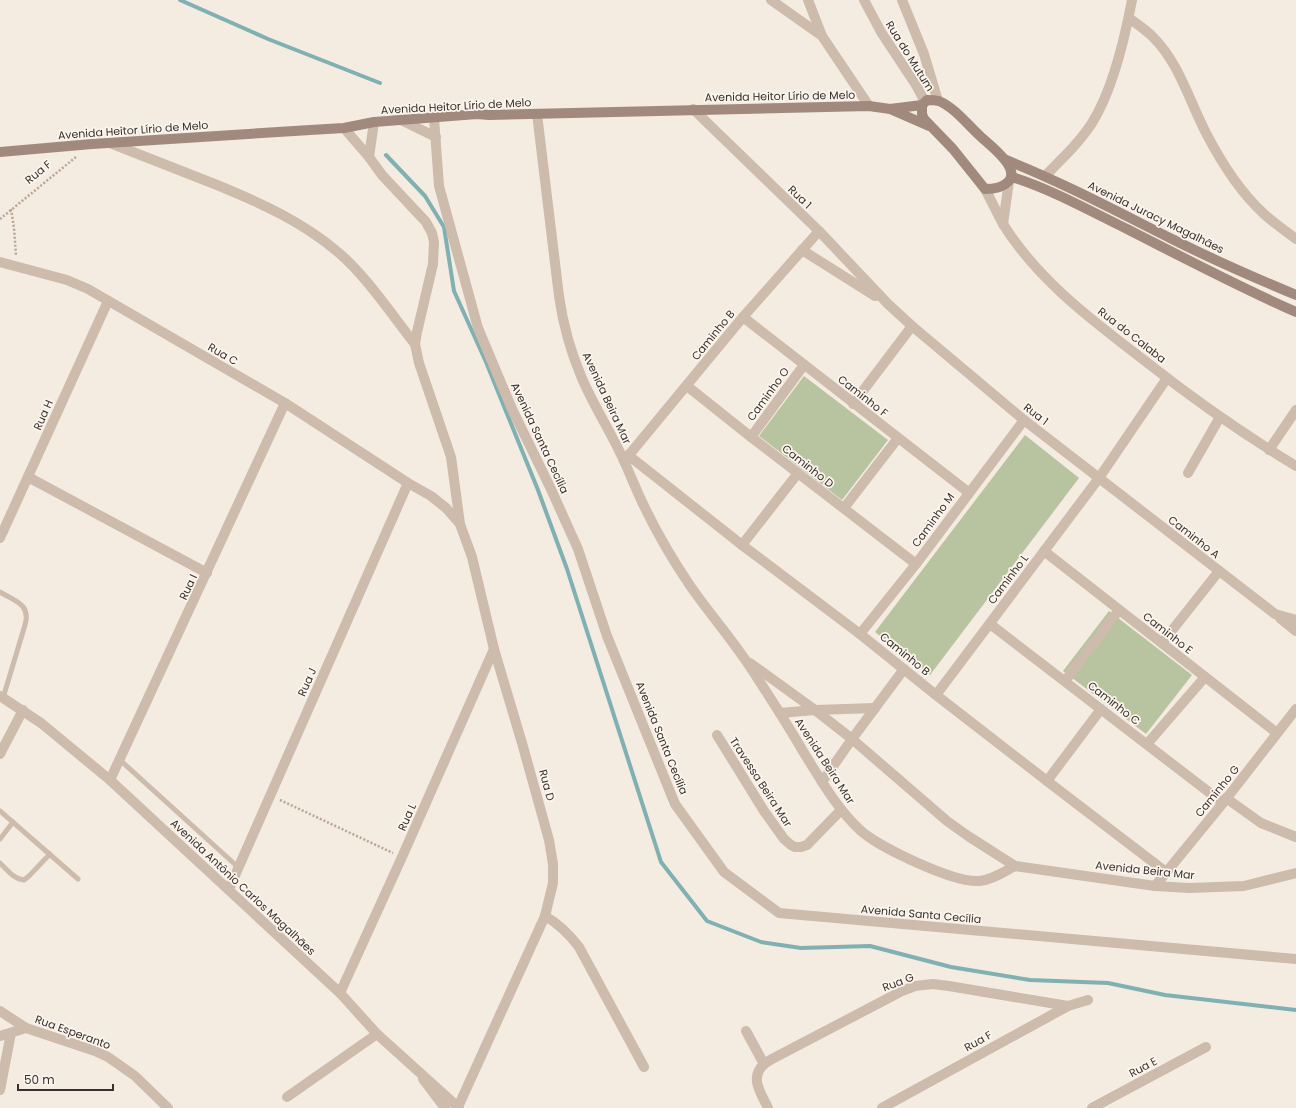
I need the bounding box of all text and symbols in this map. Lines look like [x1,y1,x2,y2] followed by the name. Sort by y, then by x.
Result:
[882,18,938,94] street label: Rua do Mutum
[705,87,855,105] street label: Avenida Heitor Lírio de Melo
[380,94,532,118] street label: Avenida Heitor Lírio de Melo
[57,117,209,143] street label: Avenida Heitor Lírio de Melo
[21,156,55,188] street label: Rua F
[1085,177,1227,257] street label: Avenida Juracy Magalhães
[785,182,815,212] street label: Rua 1
[1095,303,1169,367] street label: Rua do Calaba
[688,306,738,364] street label: Caminho B
[205,339,241,369] street label: Rua C
[579,349,635,447] street label: Avenida Beira Mar
[743,364,793,424] street label: Caminho O
[835,371,892,421] street label: Caminho F
[507,380,573,496] street label: Avenida Santa Cecília
[29,397,57,433] street label: Rua H
[1020,399,1052,429] street label: Rua 1
[779,441,837,491] street label: Caminho D
[908,490,958,550] street label: Caminho M
[1165,512,1224,563] street label: Caminho A
[984,551,1032,607] street label: Caminho L
[175,571,201,603] street label: Rua I
[1140,608,1196,658] street label: Caminho E
[876,629,934,679] street label: Caminho B
[294,665,320,699] street label: Rua J
[1084,677,1144,729] street label: Caminho C
[632,679,692,797] street label: Avenida Santa Cecília
[791,715,859,807] street label: Avenida Beira Mar
[726,734,796,830] street label: Travessa Beira Mar
[1191,761,1243,820] street label: Caminho G
[535,768,559,803] street label: Rua D
[394,800,420,833] street label: Rua L
[167,815,319,959] street label: Avenida Antônio Carlos Magalhães
[1095,857,1195,883] street label: Avenida Beira Mar
[860,901,982,927] street label: Avenida Santa Cecília
[880,969,917,995] street label: Rua G
[33,1011,113,1053] street label: Rua Esperanto
[961,1027,995,1055] street label: Rua F
[1126,1053,1160,1081] street label: Rua E
[18,1066,113,1092] scale bar
[24,1071,55,1088] text: 50 m

